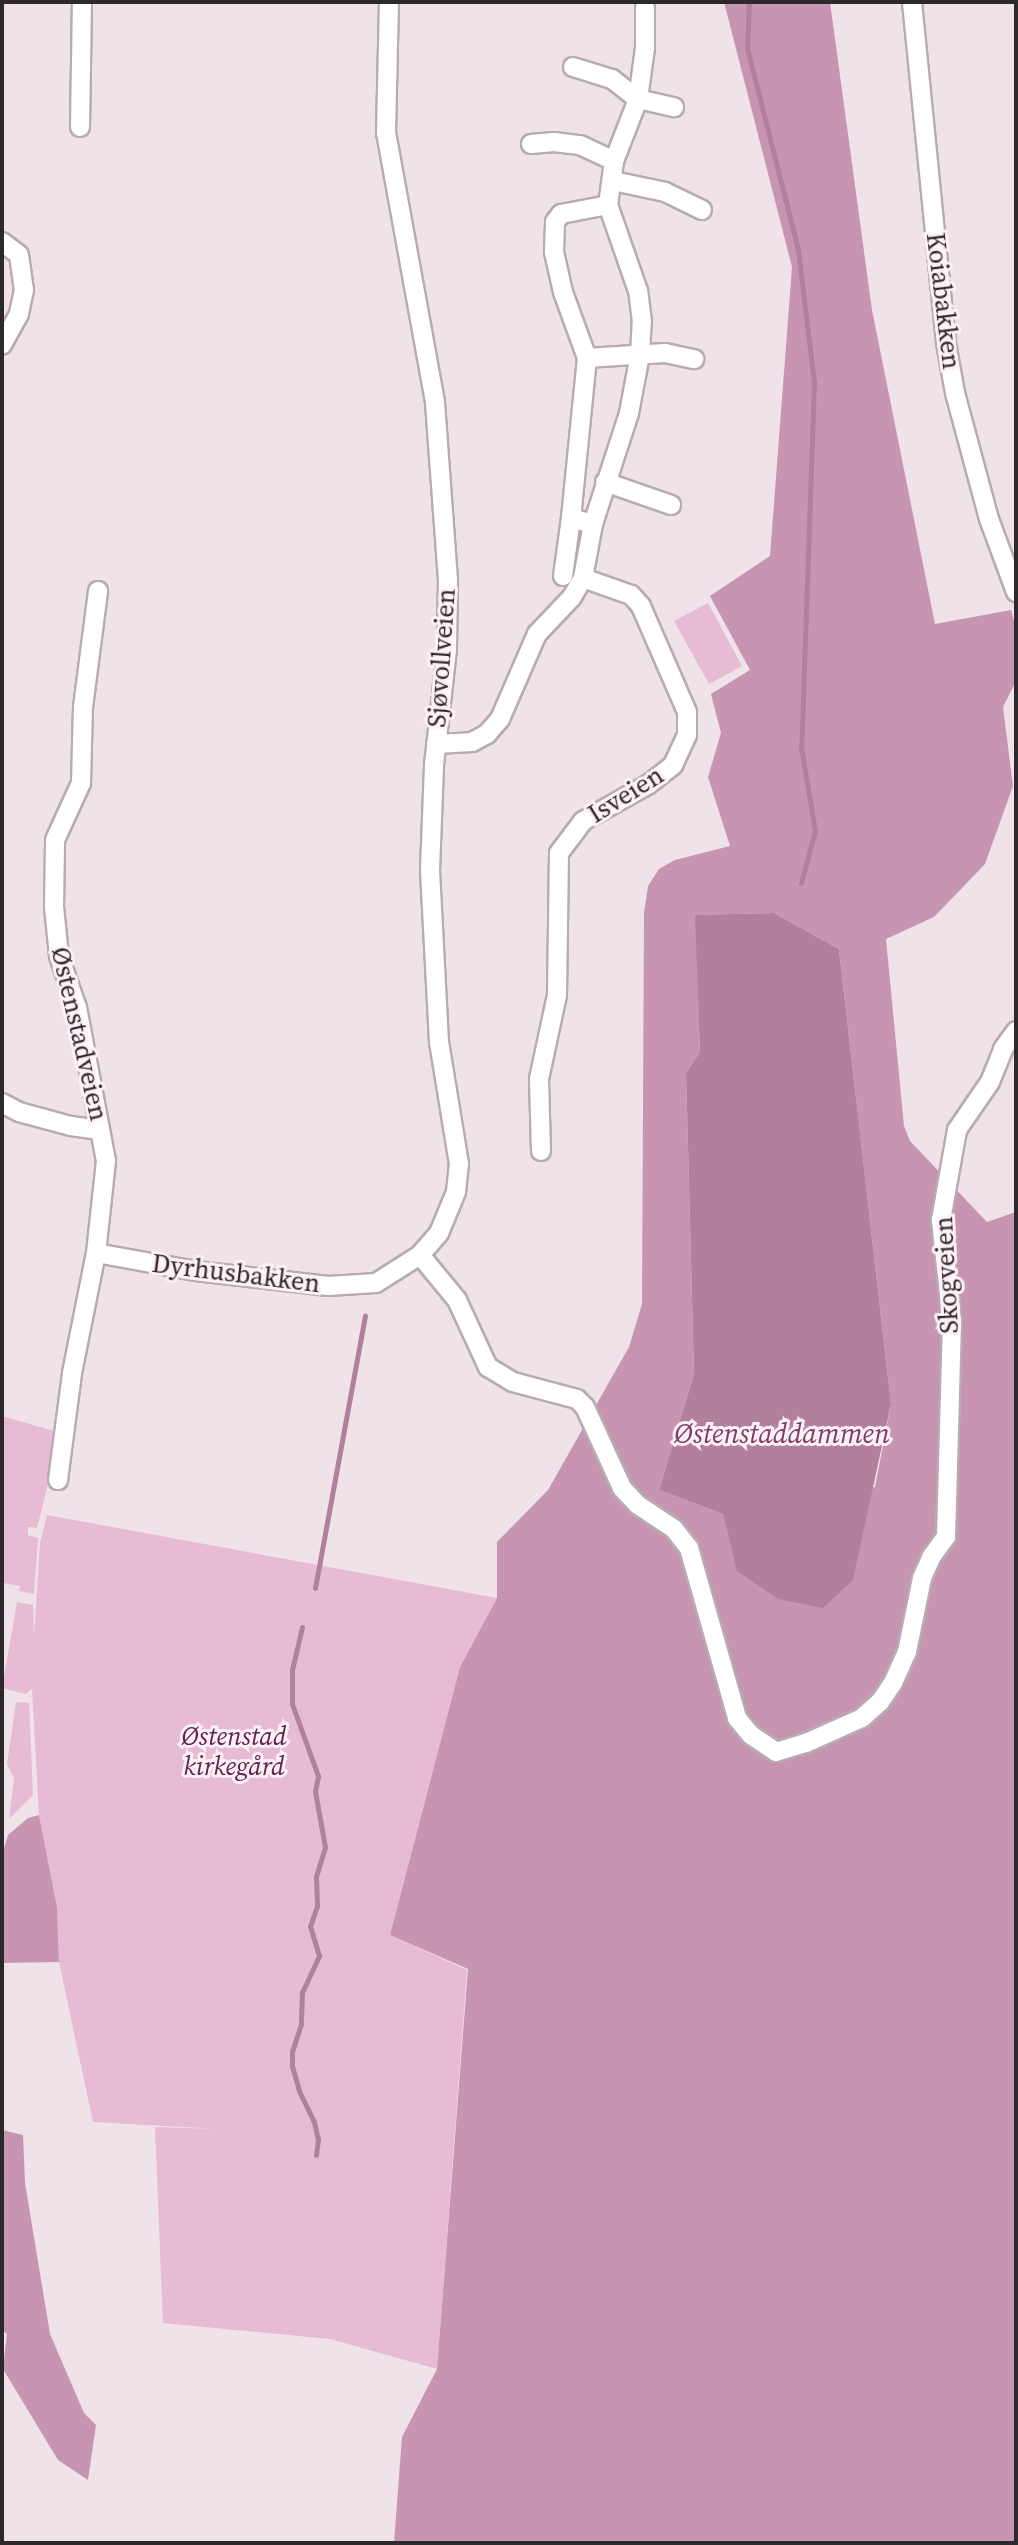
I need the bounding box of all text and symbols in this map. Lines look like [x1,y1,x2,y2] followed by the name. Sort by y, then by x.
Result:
[919,231,967,371] street label: Koiabakken
[422,587,462,729] street label: Sjøvollveien
[583,760,669,830] street label: Isveien
[44,944,114,1124] street label: Østenstadveien
[928,1216,966,1334] street label: Skogveien
[150,1248,322,1300] street label: Dyrhusbakken
[674,1416,890,1450] water label: Østenstaddammen
[181,1721,287,1782] park label: Østenstad kirkegård

